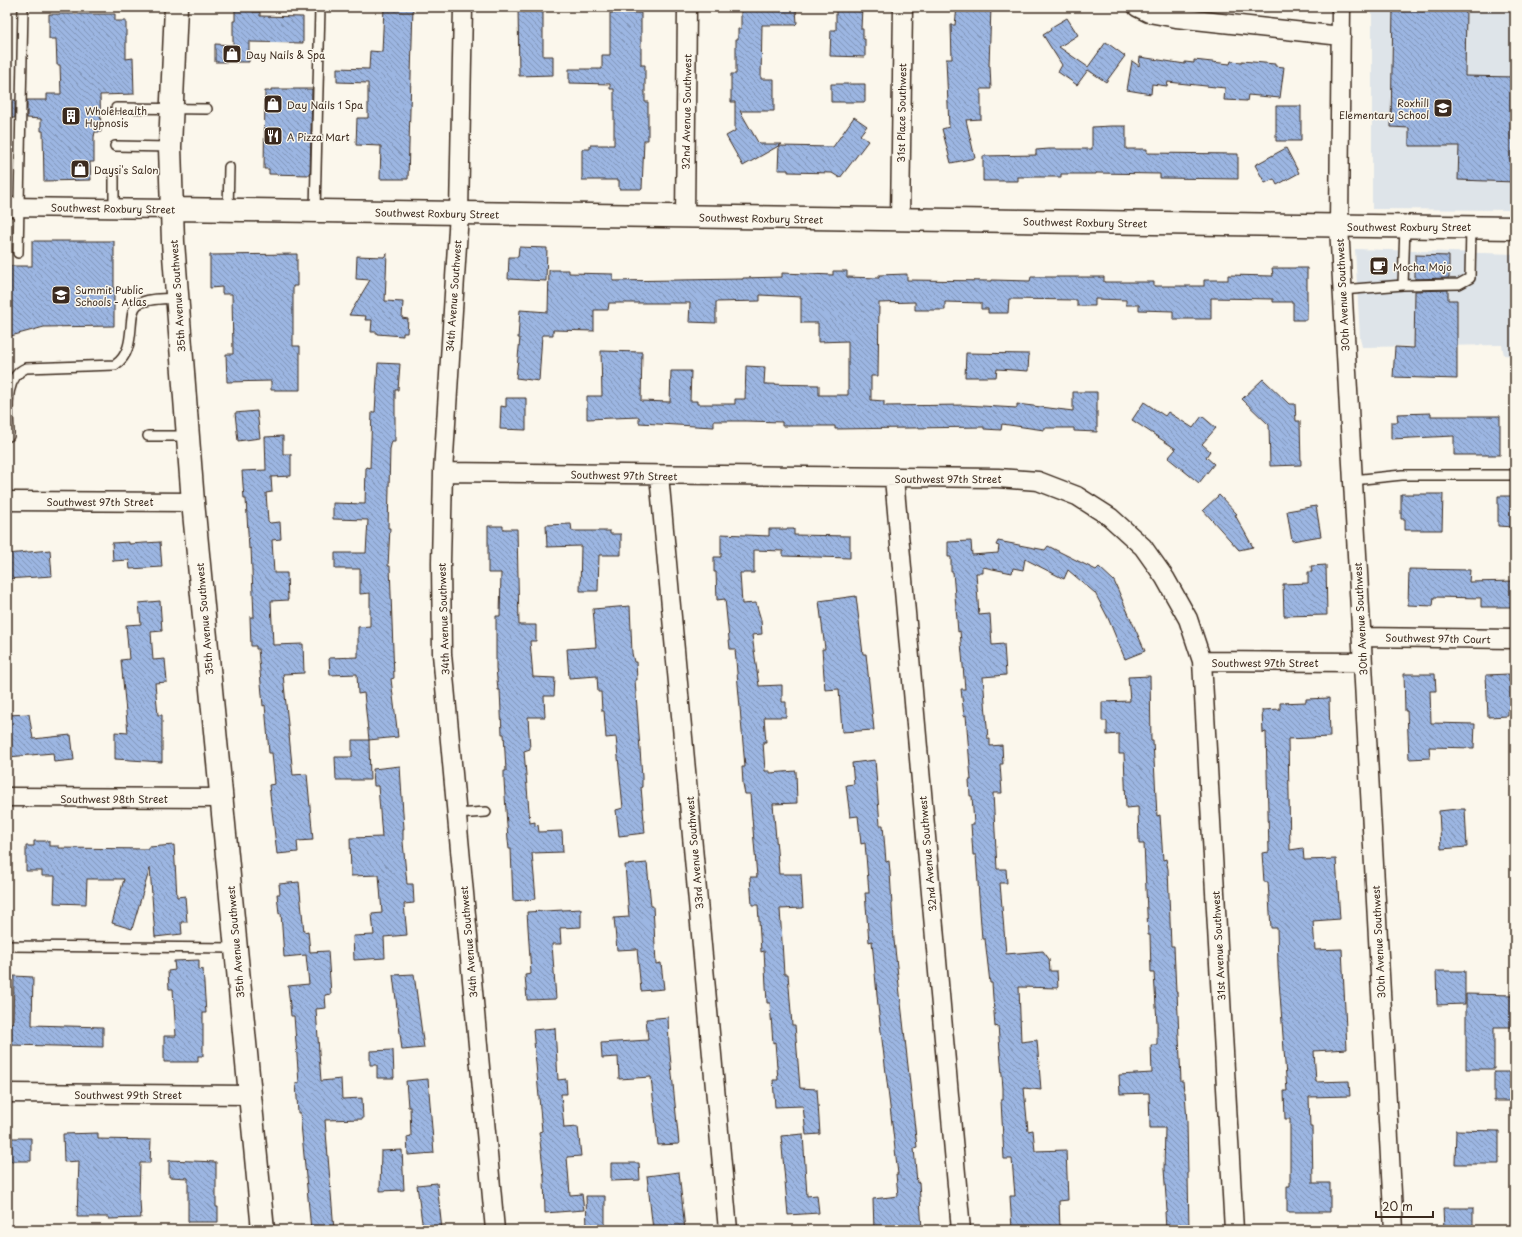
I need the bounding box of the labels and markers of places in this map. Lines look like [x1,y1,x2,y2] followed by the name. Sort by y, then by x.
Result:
[221,43,243,65] shop icon: Day Nails & Spa
[246,47,326,63] place label: Day Nails & Spa
[262,93,284,115] shop icon: Day Nails 1 Spa
[1339,95,1429,122] place label: Roxhill Elementary School
[287,97,364,113] place label: Day Nails 1 Spa
[1432,97,1454,119] school or university icon: Roxhill Elementary School
[85,103,147,130] place label: WholeHealth Hypnosis
[60,105,82,127] building icon: WholeHealth Hypnosis
[262,125,284,147] restaurant icon: A Pizza Mart
[287,129,350,144] place label: A Pizza Mart
[69,158,91,180] shop icon: Daysi's Salon
[94,162,159,177] place label: Daysi's Salon
[1368,255,1390,277] cafe icon: Mocha Mojo
[1393,259,1452,274] place label: Mocha Mojo
[75,282,147,309] place label: Summit Public Schools - Atlas
[50,284,72,306] school or university icon: Summit Public Schools - Atlas

